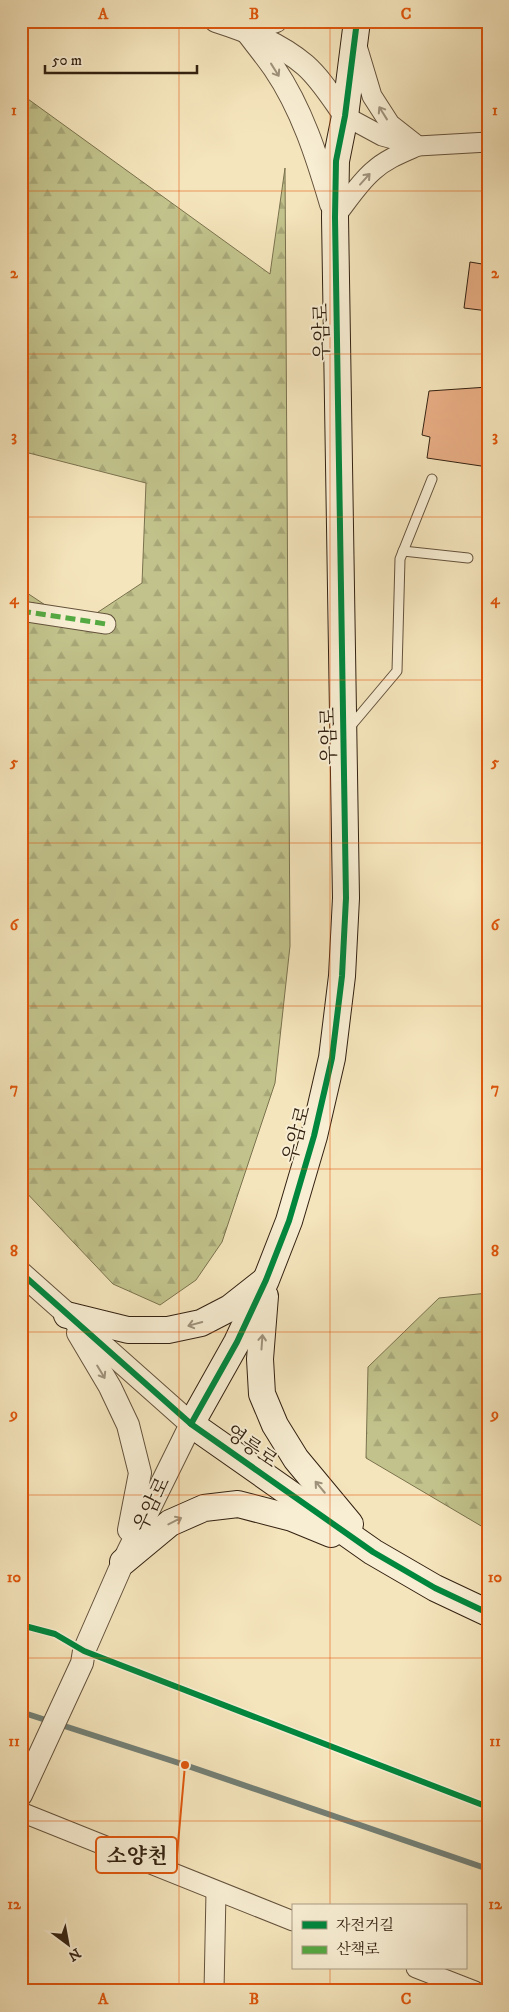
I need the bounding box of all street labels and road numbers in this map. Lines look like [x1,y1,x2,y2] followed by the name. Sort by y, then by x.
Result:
[309,303,336,361] street label: 우암로
[316,707,343,765] street label: 우암로
[278,1103,317,1166] street label: 우암로
[220,1420,282,1474] street label: 영릉로
[128,1473,176,1536] street label: 우암로

